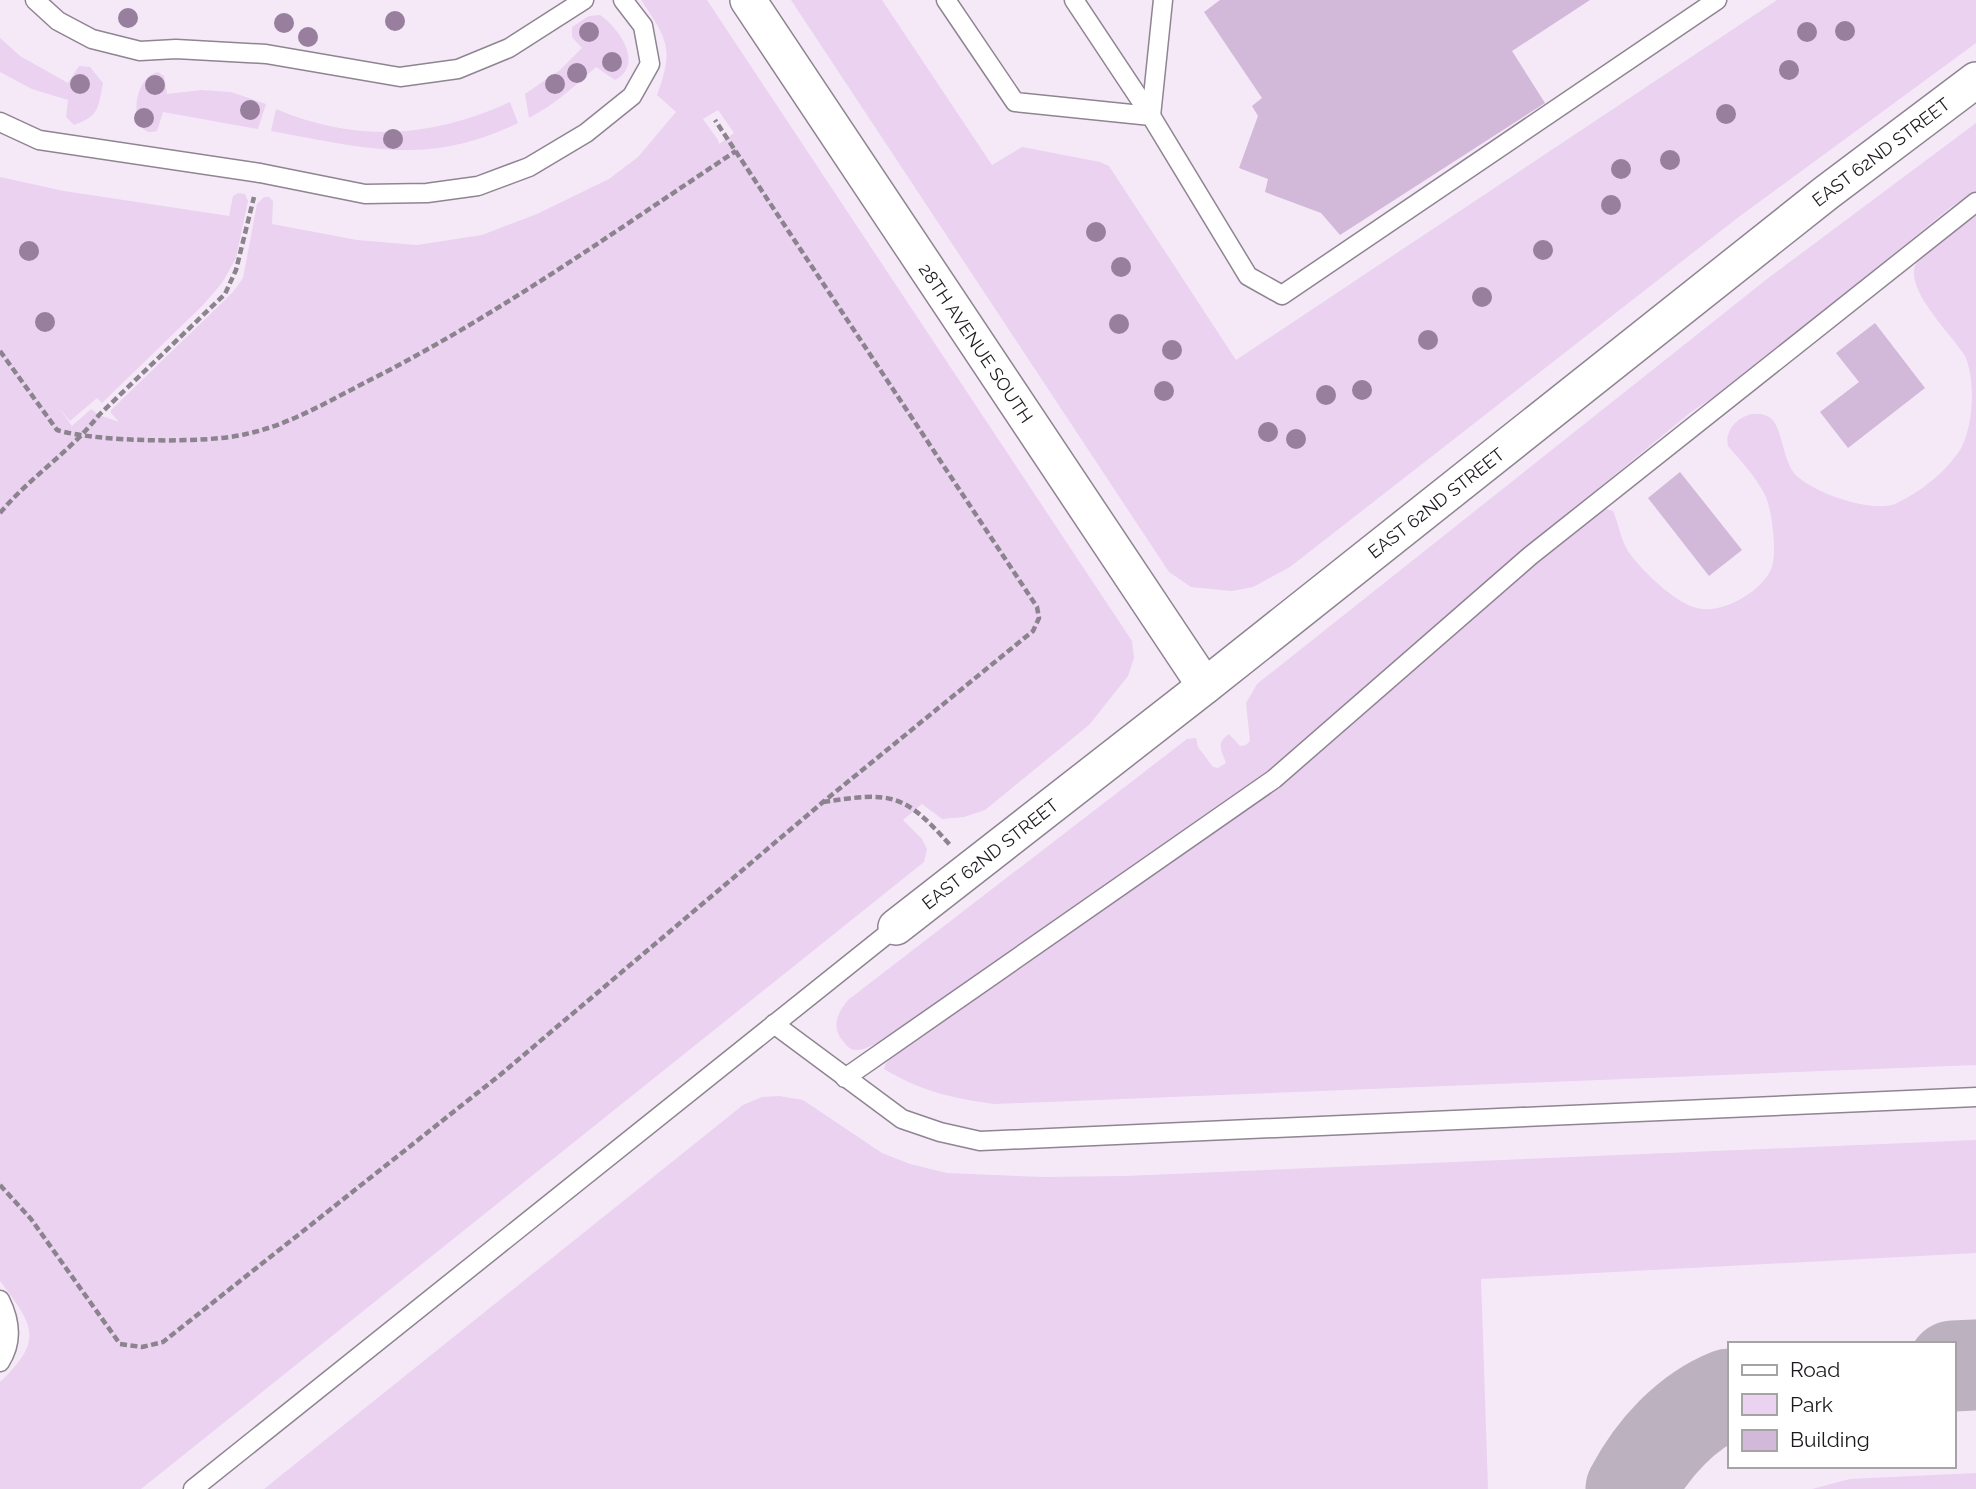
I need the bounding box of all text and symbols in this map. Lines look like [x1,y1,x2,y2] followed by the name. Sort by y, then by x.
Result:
[1808,93,1954,211] street label: EAST 62ND STREET
[915,259,1037,427] street label: 28TH AVENUE SOUTH
[1364,443,1508,563] street label: EAST 62ND STREET
[918,794,1062,914] street label: EAST 62ND STREET
[1728,1342,1955,1468] legend
[1790,1357,1840,1382] text: Road
[1790,1392,1833,1417] text: Park
[1790,1427,1870,1452] text: Building

